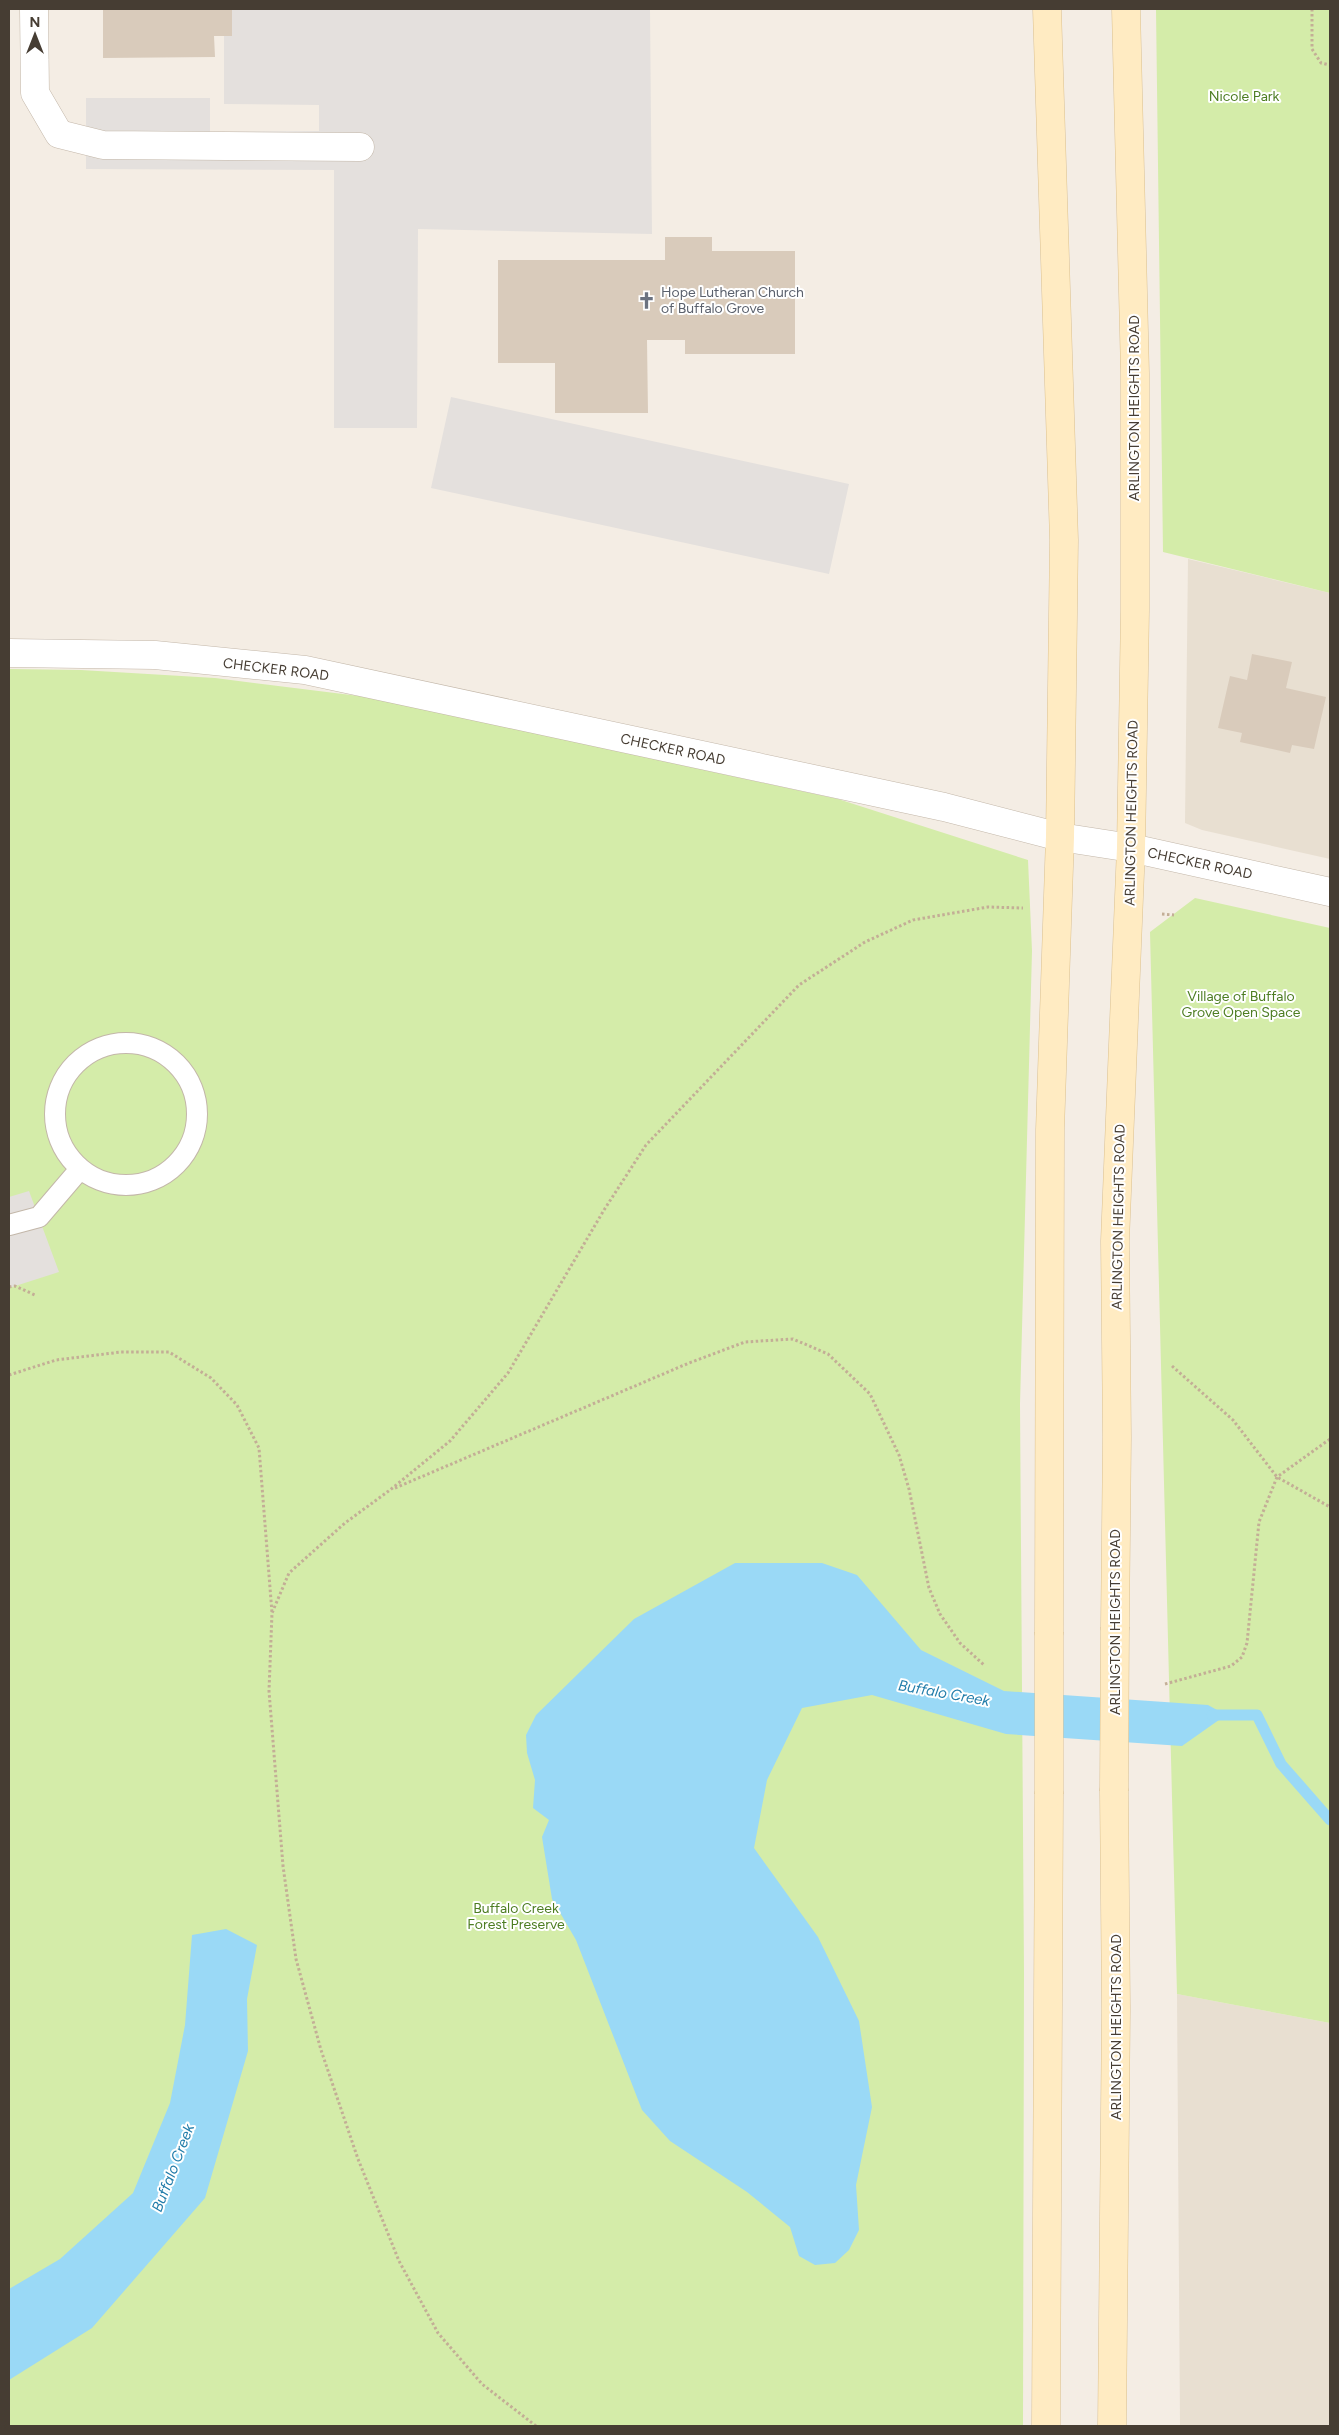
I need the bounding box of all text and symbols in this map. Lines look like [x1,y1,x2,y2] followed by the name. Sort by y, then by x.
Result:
[10,10,60,60] north arrow
[30,14,40,31] text: N
[1209,88,1280,105] park label: Nicole Park
[661,284,804,317] place label: Hope Lutheran Church of Buffalo Grove
[637,290,657,310] church icon: Hope Lutheran Church of Buffalo Grove
[1126,315,1143,501] street label: ARLINGTON HEIGHTS ROAD
[222,655,330,684] street label: CHECKER ROAD
[1121,720,1142,906] street label: ARLINGTON HEIGHTS ROAD
[619,730,727,769] street label: CHECKER ROAD
[1146,844,1254,883] street label: CHECKER ROAD
[1182,988,1301,1021] park label: Village of Buffalo Grove Open Space
[1108,1124,1129,1310] street label: ARLINGTON HEIGHTS ROAD
[1107,1529,1124,1715] street label: ARLINGTON HEIGHTS ROAD
[897,1676,992,1710] water label: Buffalo Creek
[467,1900,565,1933] park label: Buffalo Creek Forest Preserve
[1108,1934,1125,2120] street label: ARLINGTON HEIGHTS ROAD
[148,2121,198,2214] water label: Buffalo Creek

